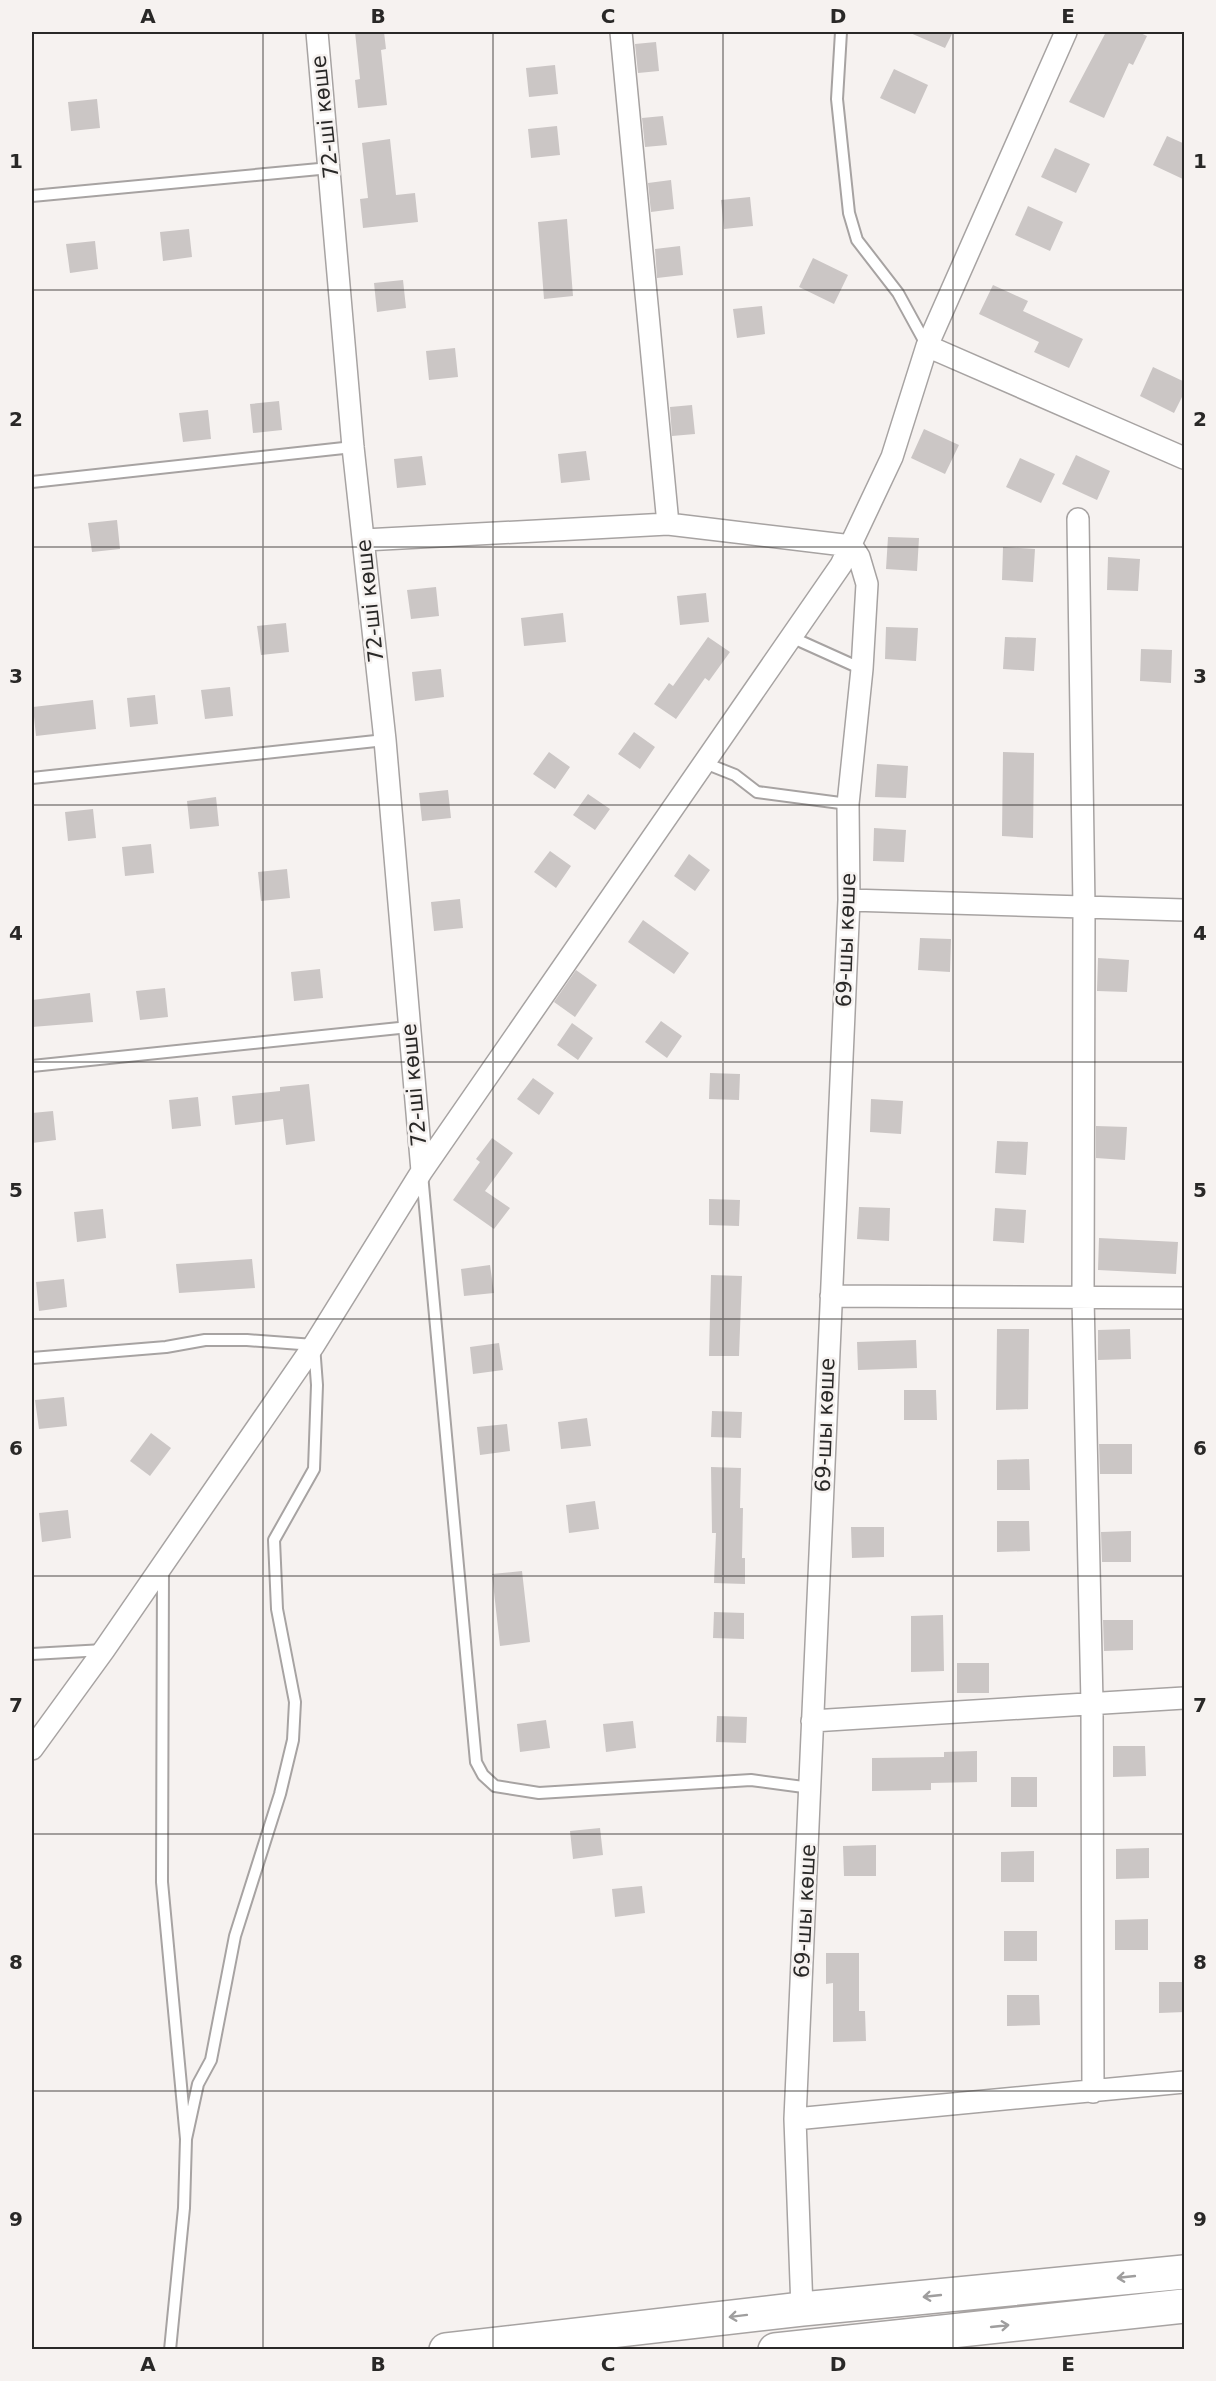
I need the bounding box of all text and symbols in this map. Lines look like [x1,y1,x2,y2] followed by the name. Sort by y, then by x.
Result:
[140,4,156,28] text: A
[370,4,386,28] text: B
[601,4,615,28] text: C
[830,4,846,28] text: D
[1061,4,1075,28] text: E
[307,54,343,180] street label: 72-ші көше
[9,149,23,173] text: 1
[1193,149,1207,173] text: 1
[9,407,23,431] text: 2
[1193,407,1207,431] text: 2
[352,538,388,664] street label: 72-ші көше
[9,664,23,688] text: 3
[1193,664,1207,688] text: 3
[832,872,860,1008] street label: 69-шы көше
[9,921,23,945] text: 4
[1193,921,1207,945] text: 4
[397,1022,431,1148] street label: 72-ші көше
[9,1178,23,1202] text: 5
[1193,1178,1207,1202] text: 5
[811,1357,839,1493] street label: 69-шы көше
[9,1436,23,1460] text: 6
[1193,1436,1207,1460] text: 6
[9,1693,23,1717] text: 7
[1193,1693,1207,1717] text: 7
[789,1843,821,1979] street label: 69-шы көше
[9,1950,23,1974] text: 8
[1193,1950,1207,1974] text: 8
[9,2207,23,2231] text: 9
[1193,2207,1207,2231] text: 9
[1117,2272,1137,2283] one-way arrow
[923,2291,943,2302] one-way arrow
[729,2311,749,2322] one-way arrow
[989,2320,1009,2331] one-way arrow
[140,2352,156,2376] text: A
[370,2352,386,2376] text: B
[601,2352,615,2376] text: C
[830,2352,846,2376] text: D
[1061,2352,1075,2376] text: E

